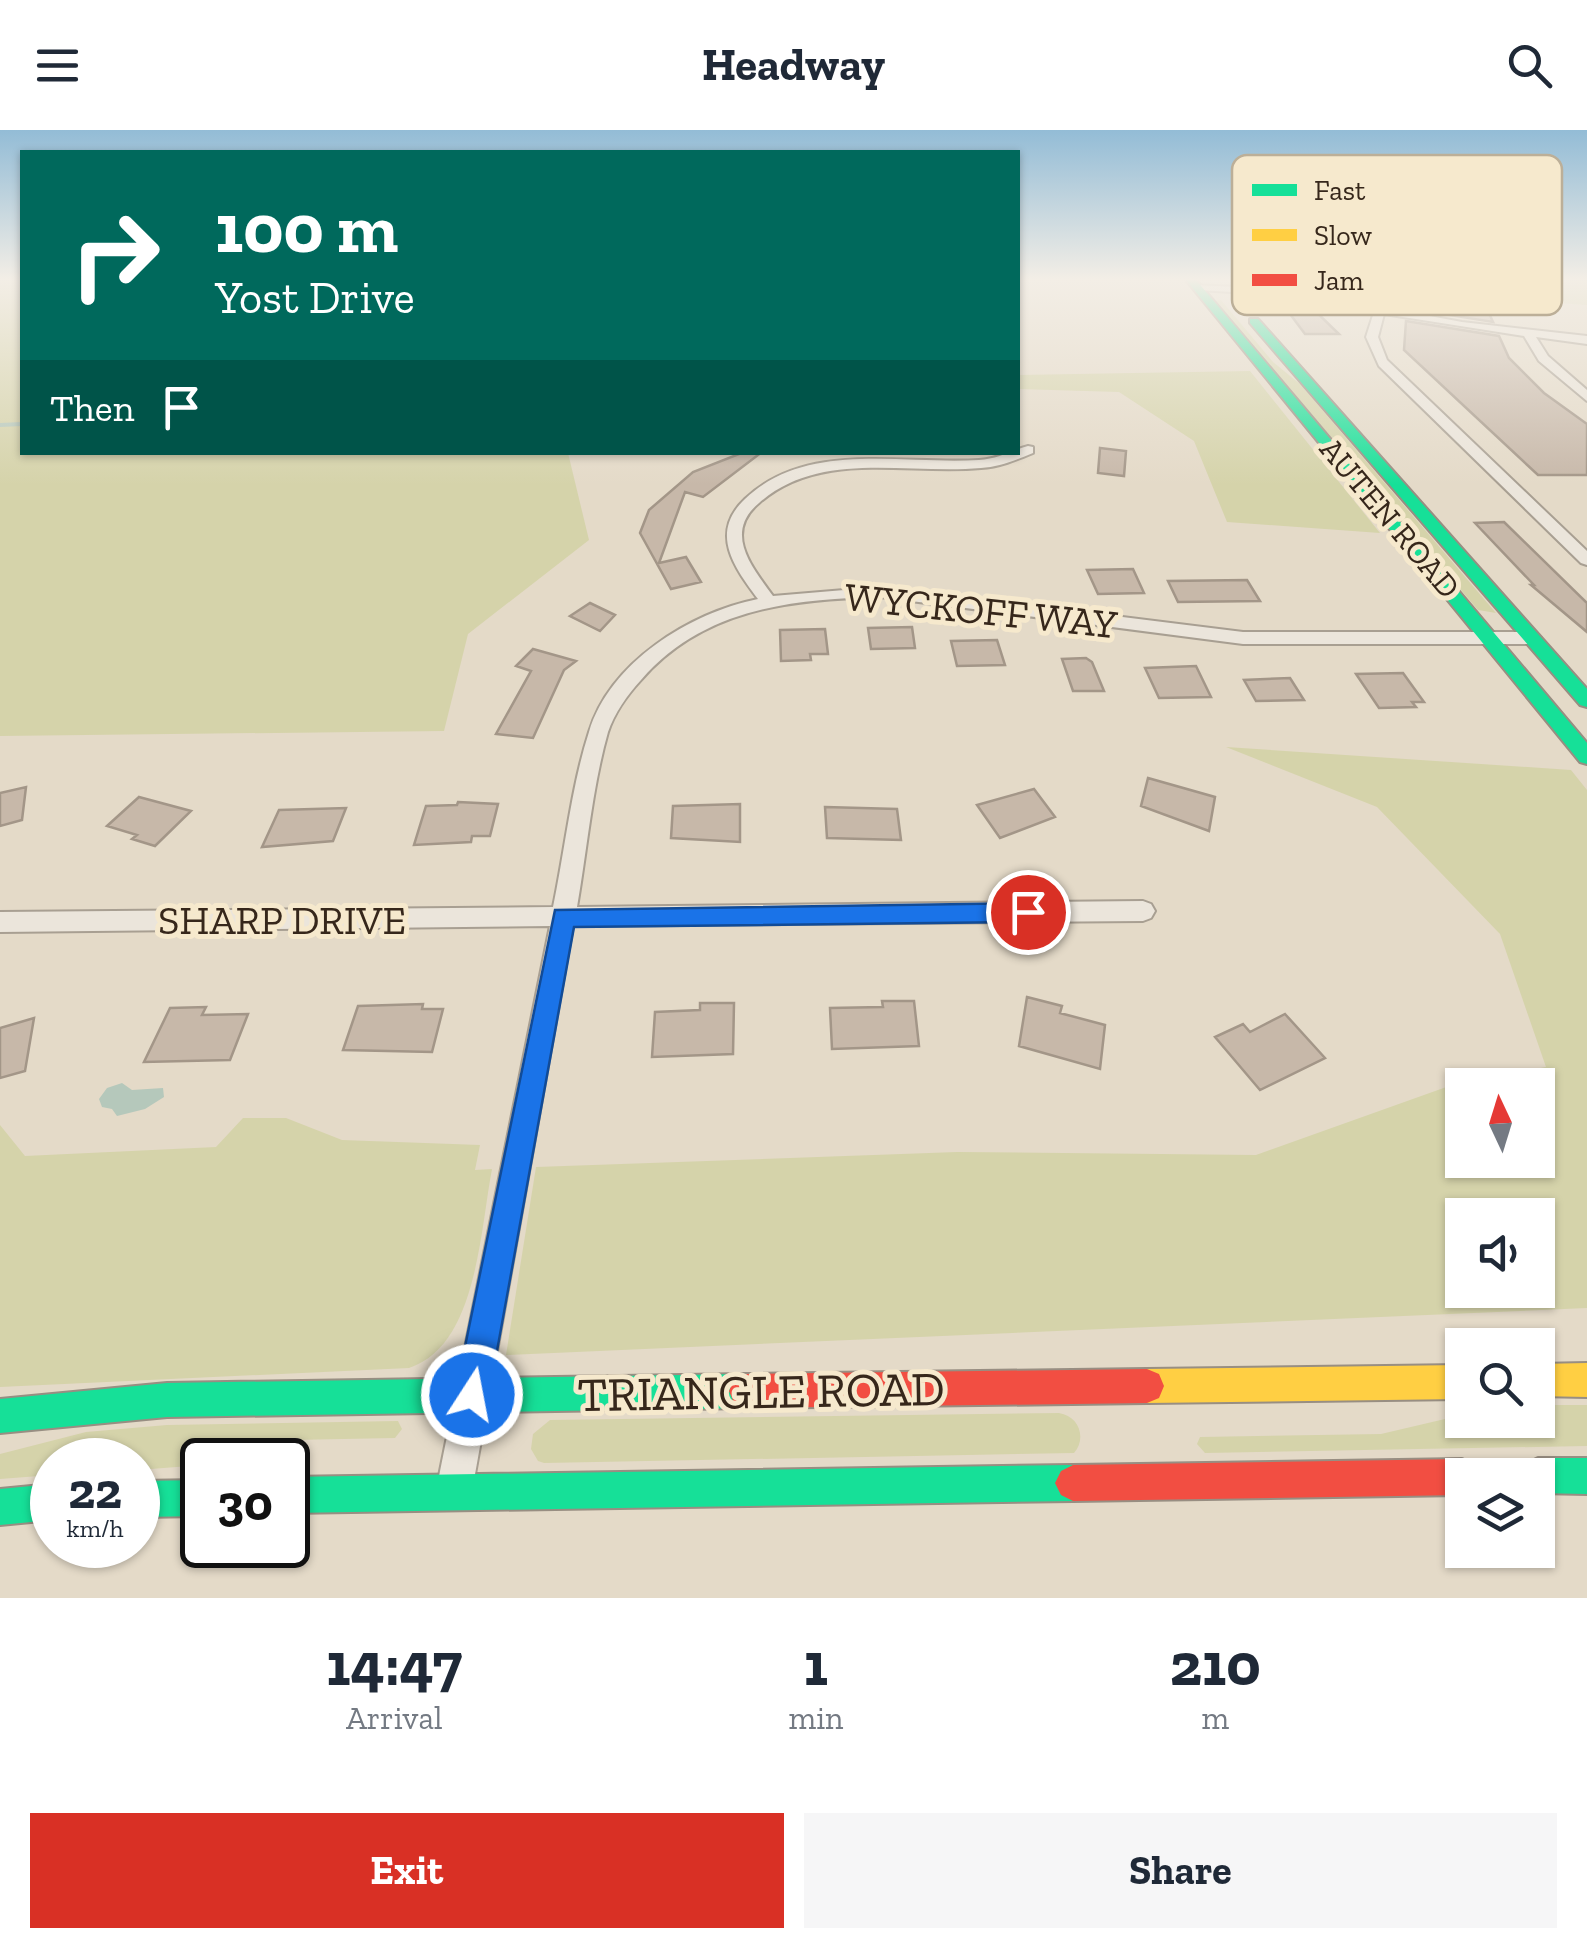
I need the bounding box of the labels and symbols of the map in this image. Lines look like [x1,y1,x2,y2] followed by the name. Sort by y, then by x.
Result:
[1232,155,1562,315] legend
[1314,174,1366,207] text: Fast
[1314,219,1372,252] text: Slow
[1314,264,1364,297] text: Jam
[1312,430,1468,606] street label: AUTEN ROAD
[842,572,1120,648] street label: WYCKOFF WAY
[986,870,1071,955] pin
[158,896,406,944] street label: SHARP DRIVE
[1445,1068,1555,1178] north arrow
[420,1343,524,1447] position arrow
[577,1360,945,1423] street label: TRIANGLE ROAD
[180,1438,310,1568] speed limit sign: 30

